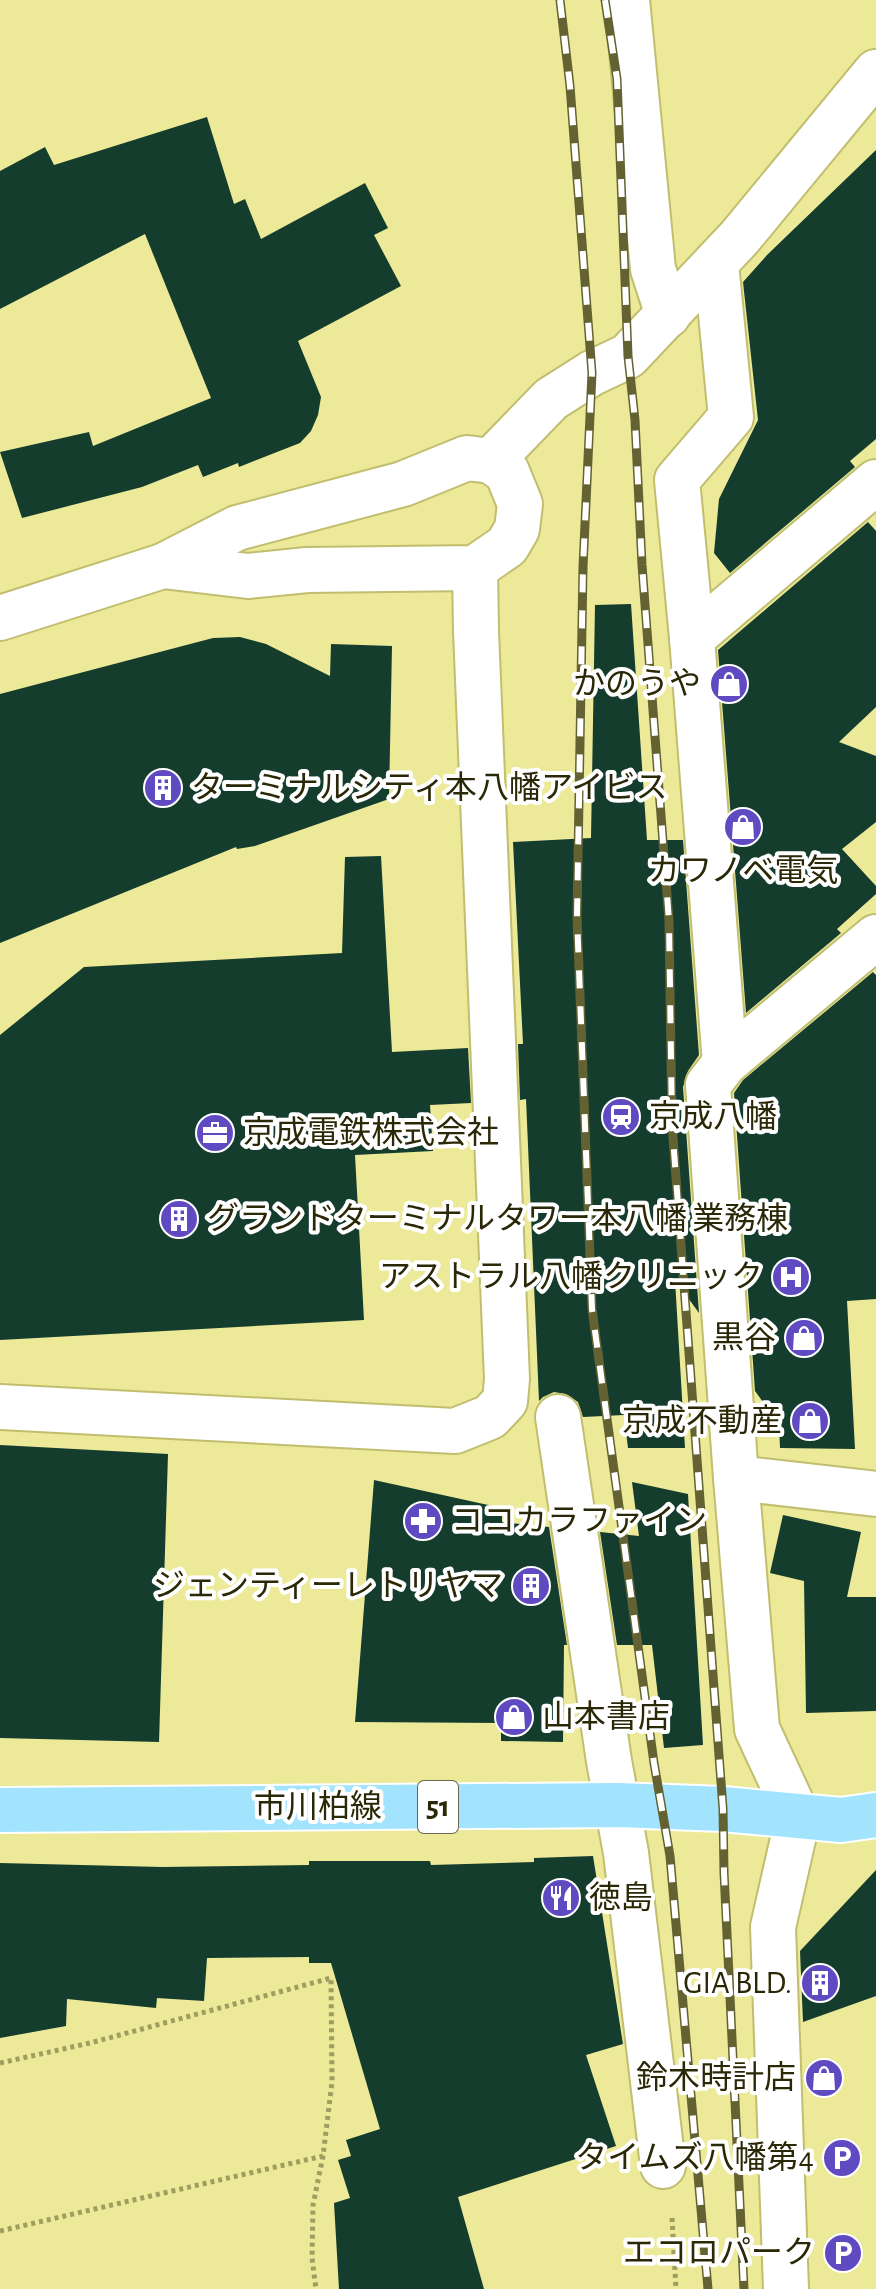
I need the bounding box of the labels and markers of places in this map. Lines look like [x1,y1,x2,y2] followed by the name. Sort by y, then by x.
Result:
[708,663,750,705] shop icon: かのうや
[573,667,701,700] place label: かのうや
[142,767,184,809] building icon: ターミナルシティ本八幡アイビス
[191,771,667,804] place label: ターミナルシティ本八幡アイビス
[722,806,764,848] shop icon: カワノベ電気
[648,854,838,887] place label: カワノベ電気
[600,1096,642,1138] station icon: 京成八幡
[649,1100,777,1133] place label: 京成八幡
[194,1112,236,1154] office icon: 京成電鉄株式会社
[243,1116,499,1149] place label: 京成電鉄株式会社
[158,1198,200,1240] building icon: グランドターミナルタワー本八幡 業務棟
[207,1202,788,1235] place label: グランドターミナルタワー本八幡 業務棟
[770,1256,812,1298] hospital icon: アストラル八幡クリニック
[379,1260,763,1293] place label: アストラル八幡クリニック
[783,1317,825,1359] shop icon: 黒谷
[712,1321,776,1354] place label: 黒谷
[789,1400,831,1442] shop icon: 京成不動産
[622,1404,782,1437] place label: 京成不動産
[402,1500,444,1542] pharmacy icon: ココカラファイン
[451,1505,707,1537] place label: ココカラファイン
[510,1565,552,1607] building icon: ジェンティーレトリヤマ
[153,1570,503,1602] place label: ジェンティーレトリヤマ
[493,1696,535,1738] shop icon: 山本書店
[542,1699,670,1733] place label: 山本書店
[540,1877,582,1919] restaurant icon: 徳島
[589,1881,653,1914] place label: 徳島
[799,1962,841,2004] building icon: GIA BLD.
[683,1967,792,1999] place label: GIA BLD.
[803,2057,845,2099] shop icon: 鈴木時計店
[636,2060,796,2094] place label: 鈴木時計店
[821,2137,863,2179] parking icon: タイムズ八幡第4
[575,2140,814,2174] place label: タイムズ八幡第4
[822,2232,864,2274] parking icon: エコロパーク
[623,2237,815,2269] place label: エコロパーク

